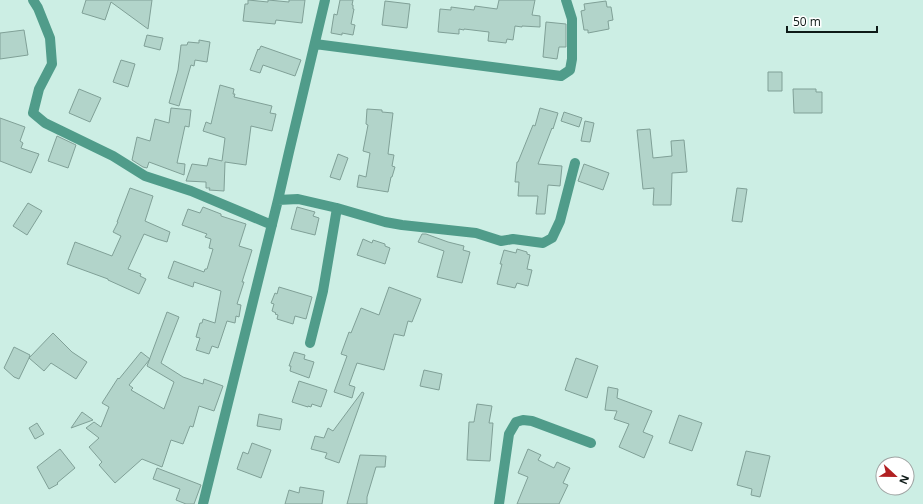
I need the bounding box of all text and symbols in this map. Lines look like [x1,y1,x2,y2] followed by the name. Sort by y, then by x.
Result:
[787,8,877,34] scale bar
[793,13,821,30] text: 50 m
[875,456,915,496] north arrow
[896,473,913,487] text: N

